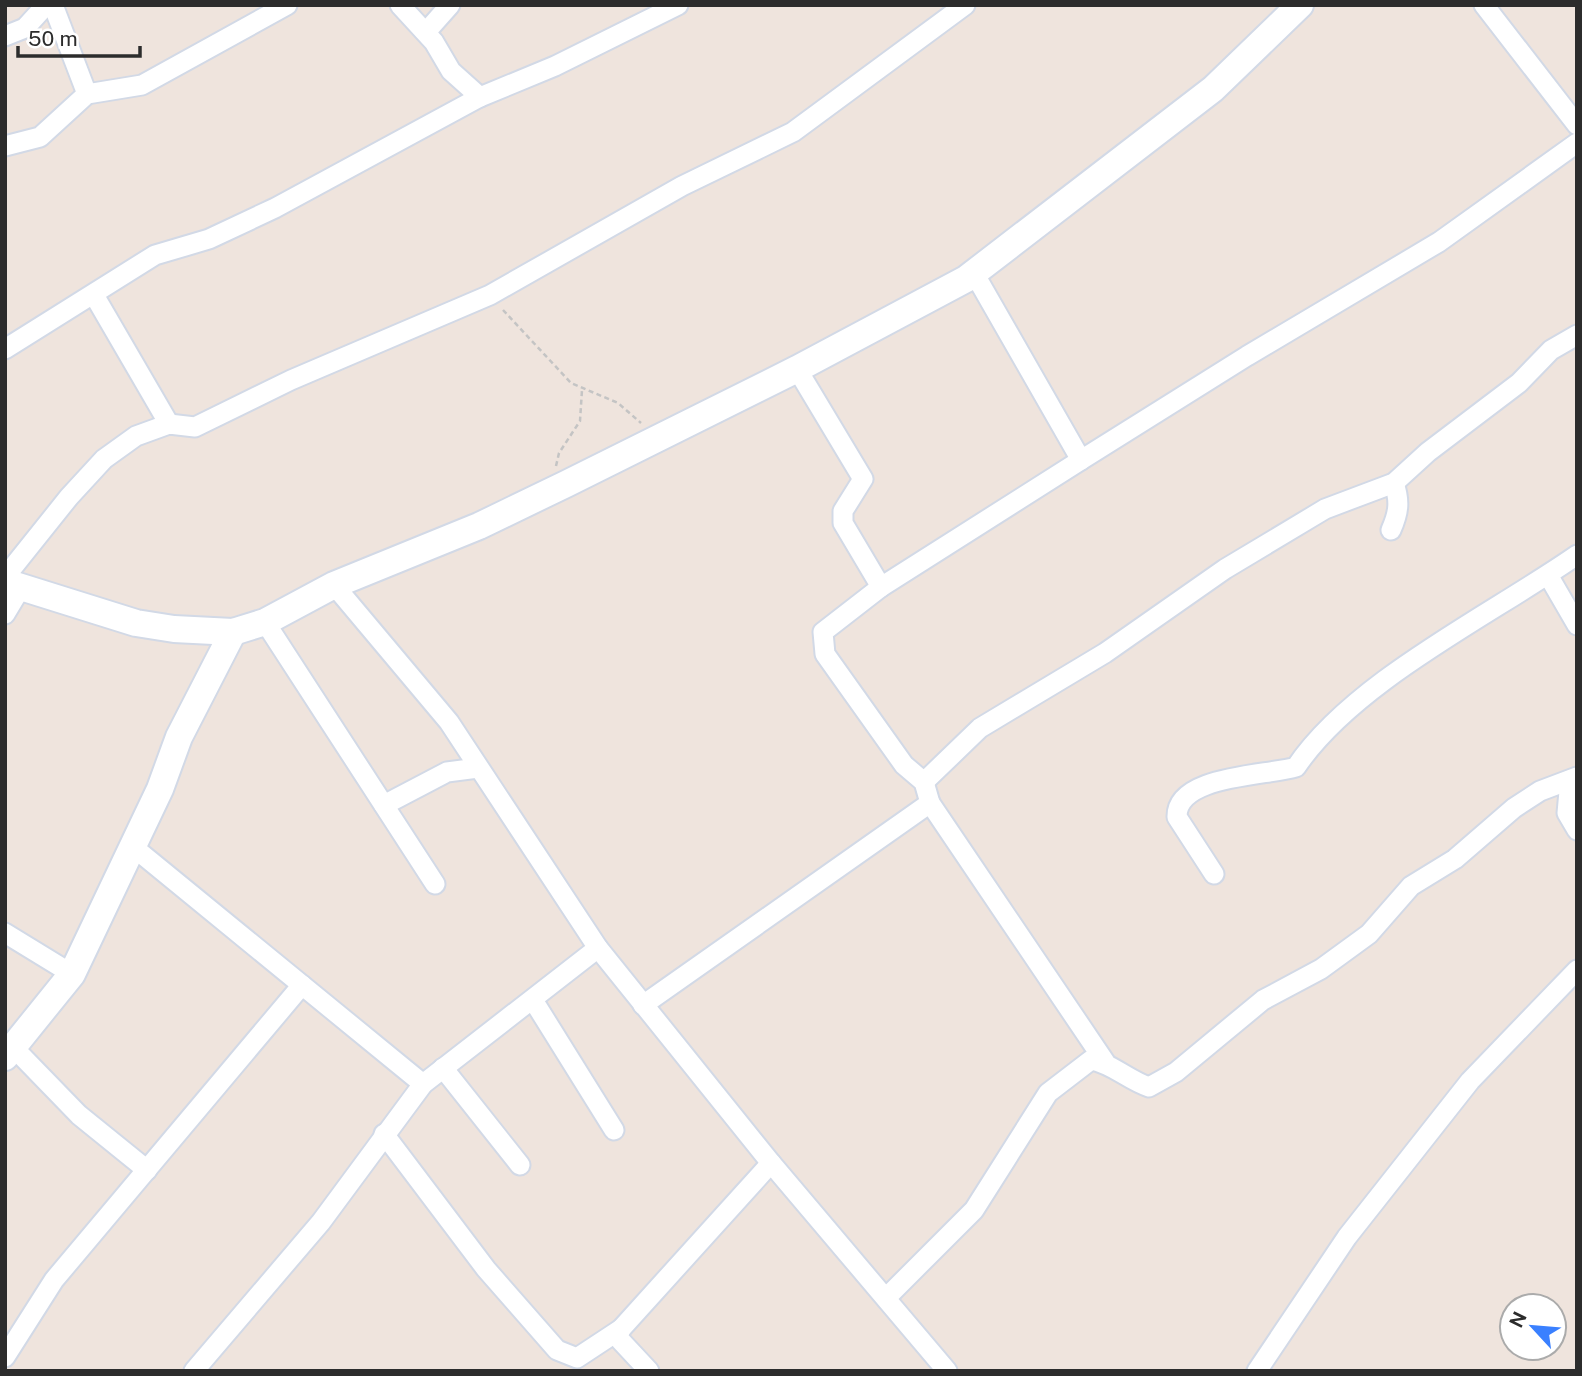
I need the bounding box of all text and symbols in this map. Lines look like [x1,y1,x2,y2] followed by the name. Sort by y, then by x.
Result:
[18,14,140,58] scale bar
[28,26,78,51] text: 50 m
[1498,1292,1568,1362] north arrow
[1505,1308,1531,1331] text: N

